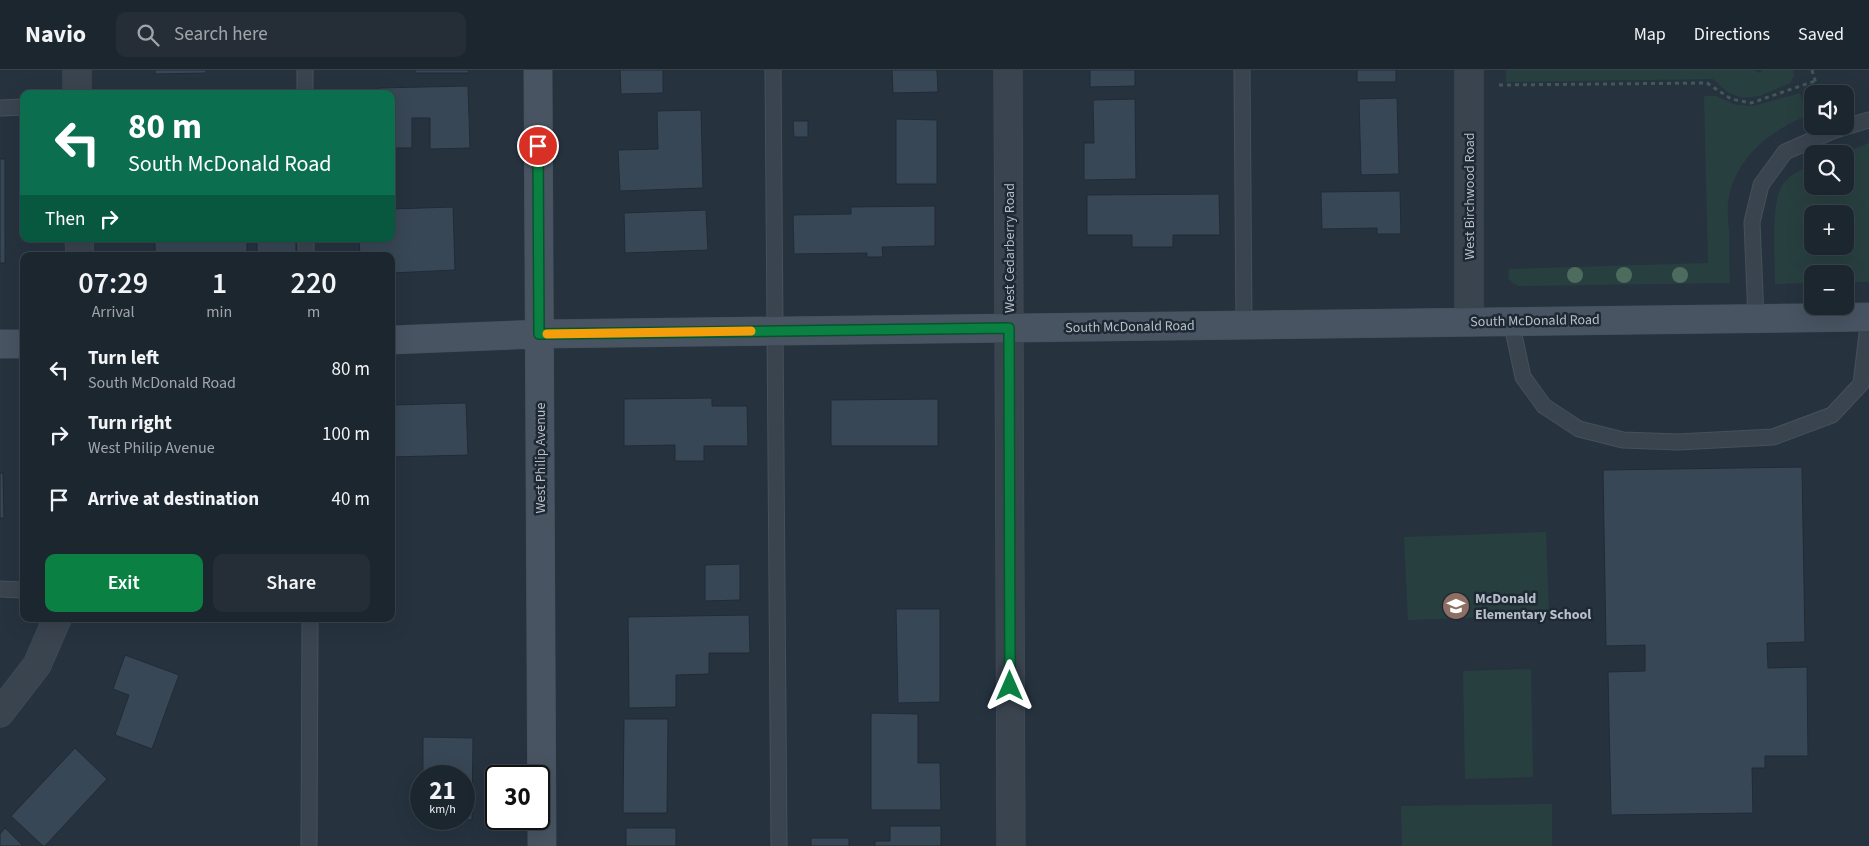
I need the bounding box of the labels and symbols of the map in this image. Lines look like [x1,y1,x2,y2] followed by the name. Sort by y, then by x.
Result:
[517,125,559,167] pin
[1460,132,1480,260] street label: West Birchwood Road
[1000,183,1020,313] street label: West Cedarberry Road
[1470,310,1600,332] street label: South McDonald Road
[1065,316,1195,338] street label: South McDonald Road
[531,403,551,513] street label: West Philip Avenue
[1475,589,1591,625] place label: McDonald Elementary School
[1441,591,1471,621] school or university icon: McDonald Elementary School
[983,659,1035,711] position arrow
[485,765,550,830] speed limit sign: 30

